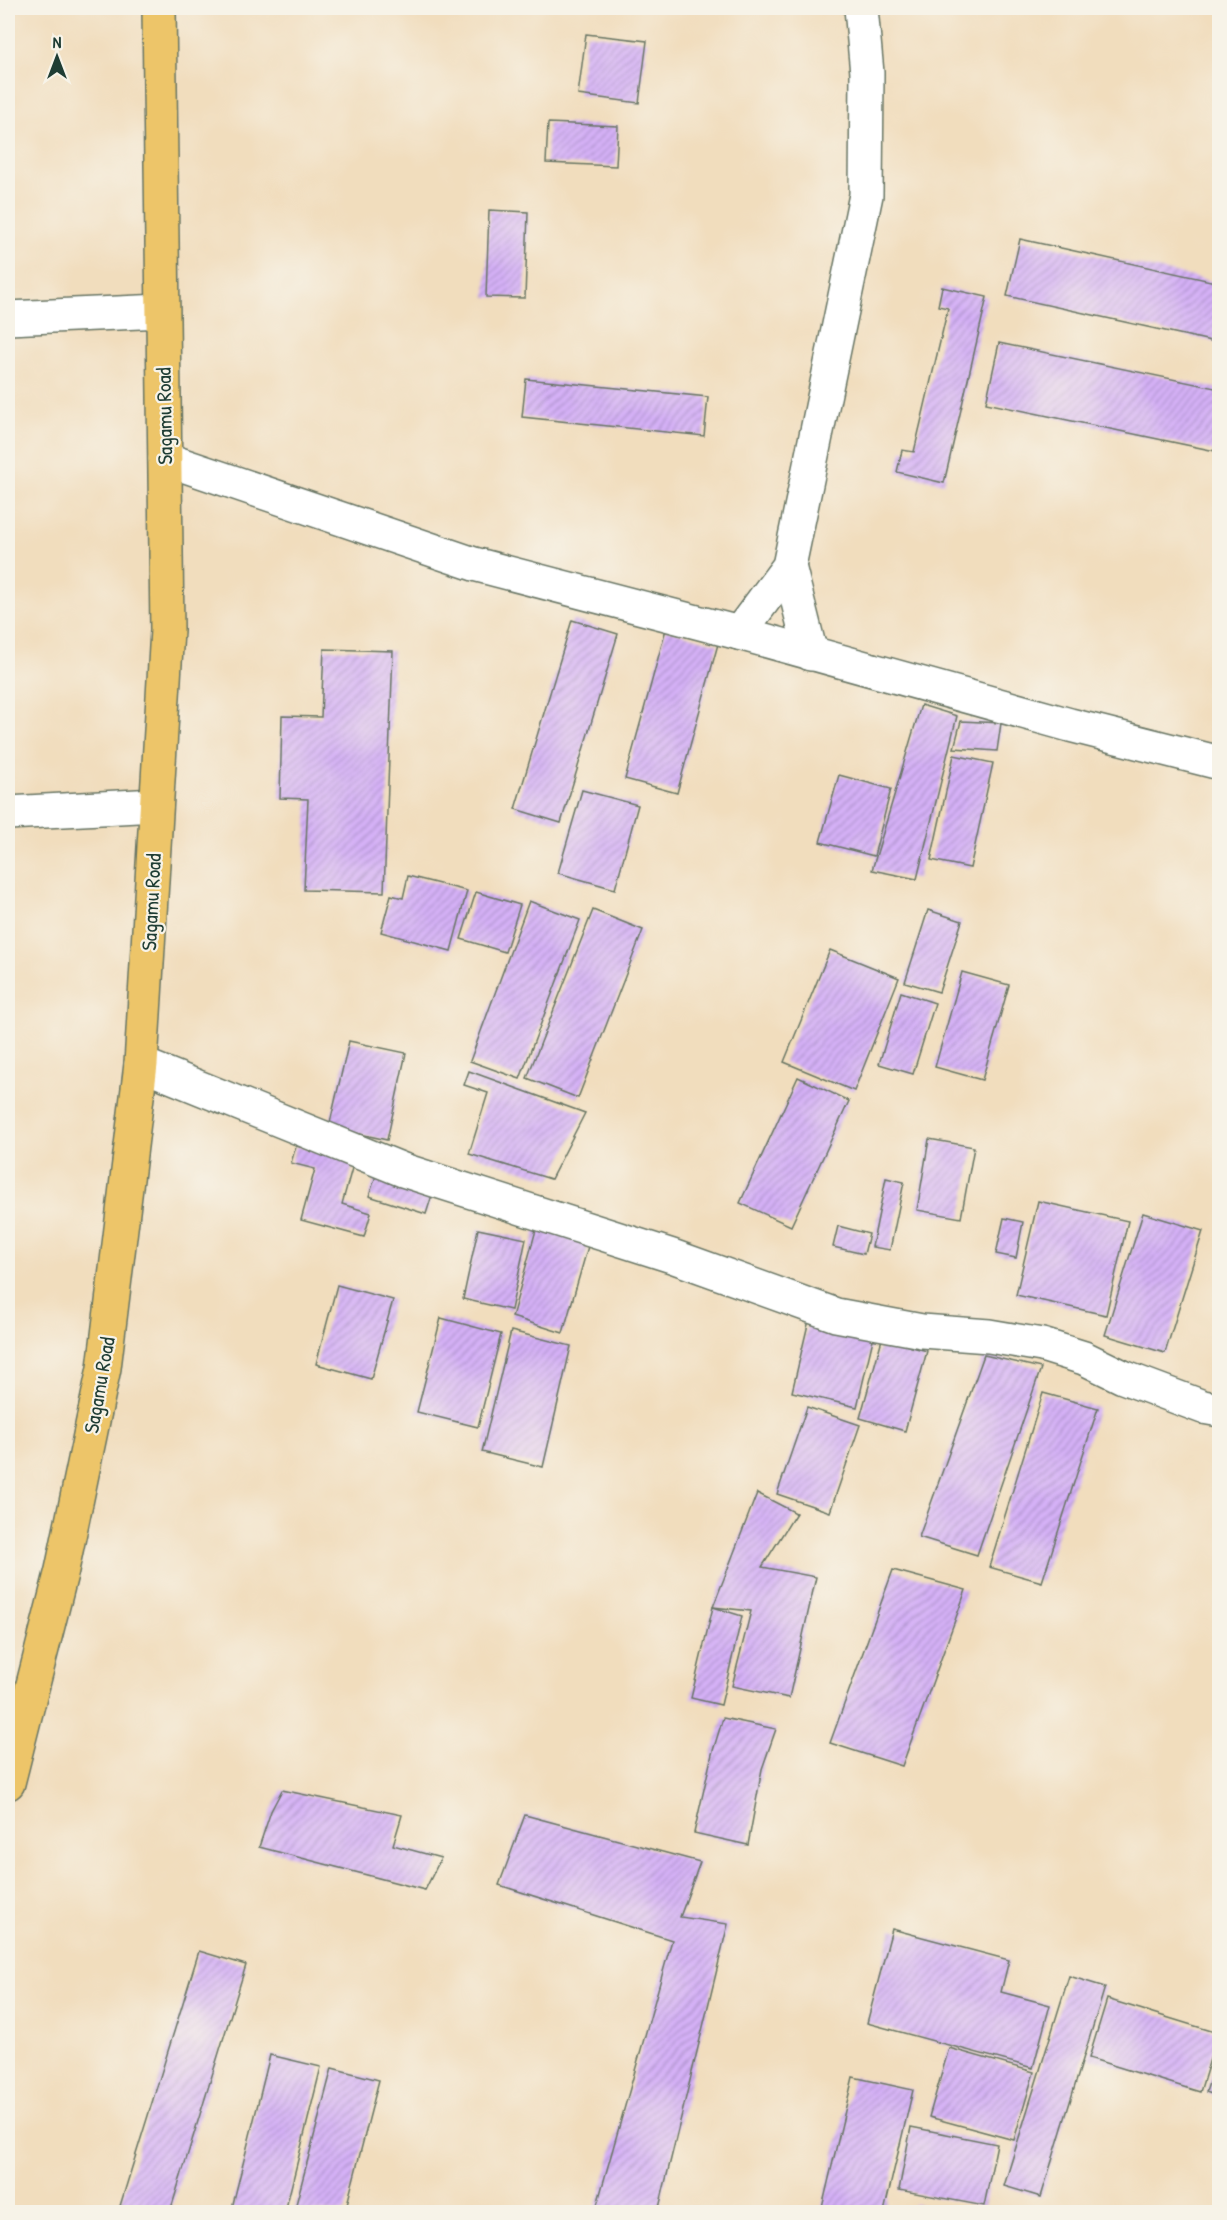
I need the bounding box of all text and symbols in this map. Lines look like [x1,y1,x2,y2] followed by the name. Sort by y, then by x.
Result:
[27,27,87,87] north arrow
[53,31,62,53] text: N
[149,367,179,465] street label: Sagamu Road
[134,853,168,951] street label: Sagamu Road
[76,1335,122,1435] street label: Sagamu Road

